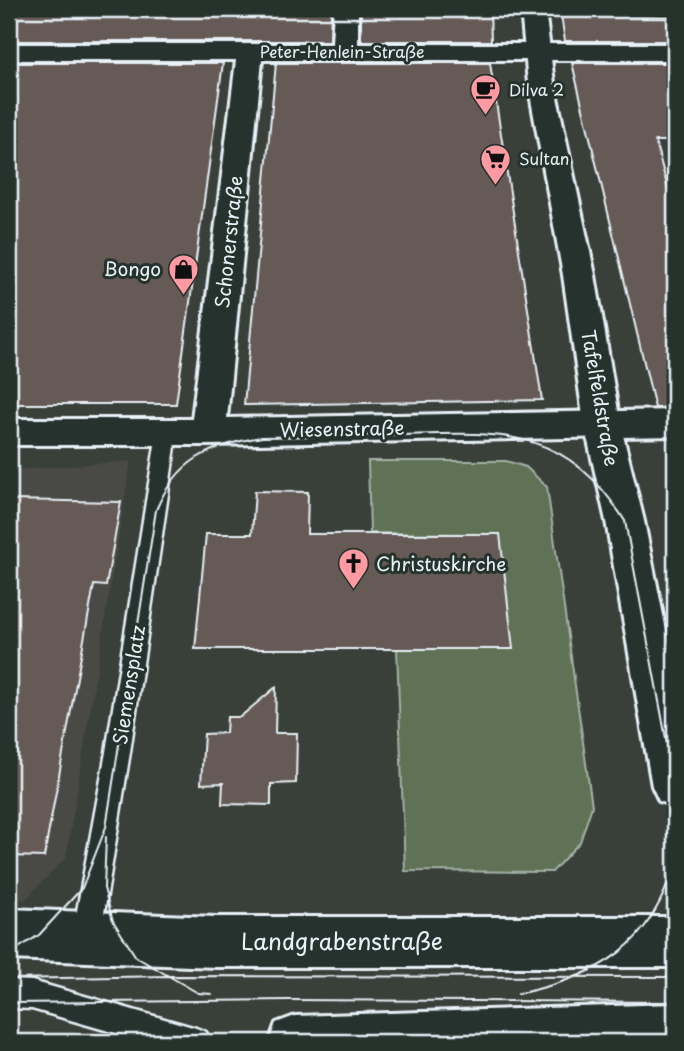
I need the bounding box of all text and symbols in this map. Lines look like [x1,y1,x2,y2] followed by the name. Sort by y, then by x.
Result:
[259,39,425,63] street label: Peter-Henlein-Straße
[469,73,503,117] cafe icon: Dilva 2
[509,77,564,101] place label: Dilva 2
[479,142,513,186] supermarket icon: Sultan
[519,146,569,170] place label: Sultan
[207,174,249,310] street label: Schonerstraße
[167,252,201,296] shop icon: Bongo
[104,254,161,282] place label: Bongo
[575,327,627,468] street label: Tafelfeldstraße
[279,413,405,443] street label: Wiesenstraße
[336,547,370,591] church icon: Christuskirche
[376,549,506,577] place label: Christuskirche
[105,623,151,747] street label: Siemensplatz
[241,923,443,958] street label: Landgrabenstraße

